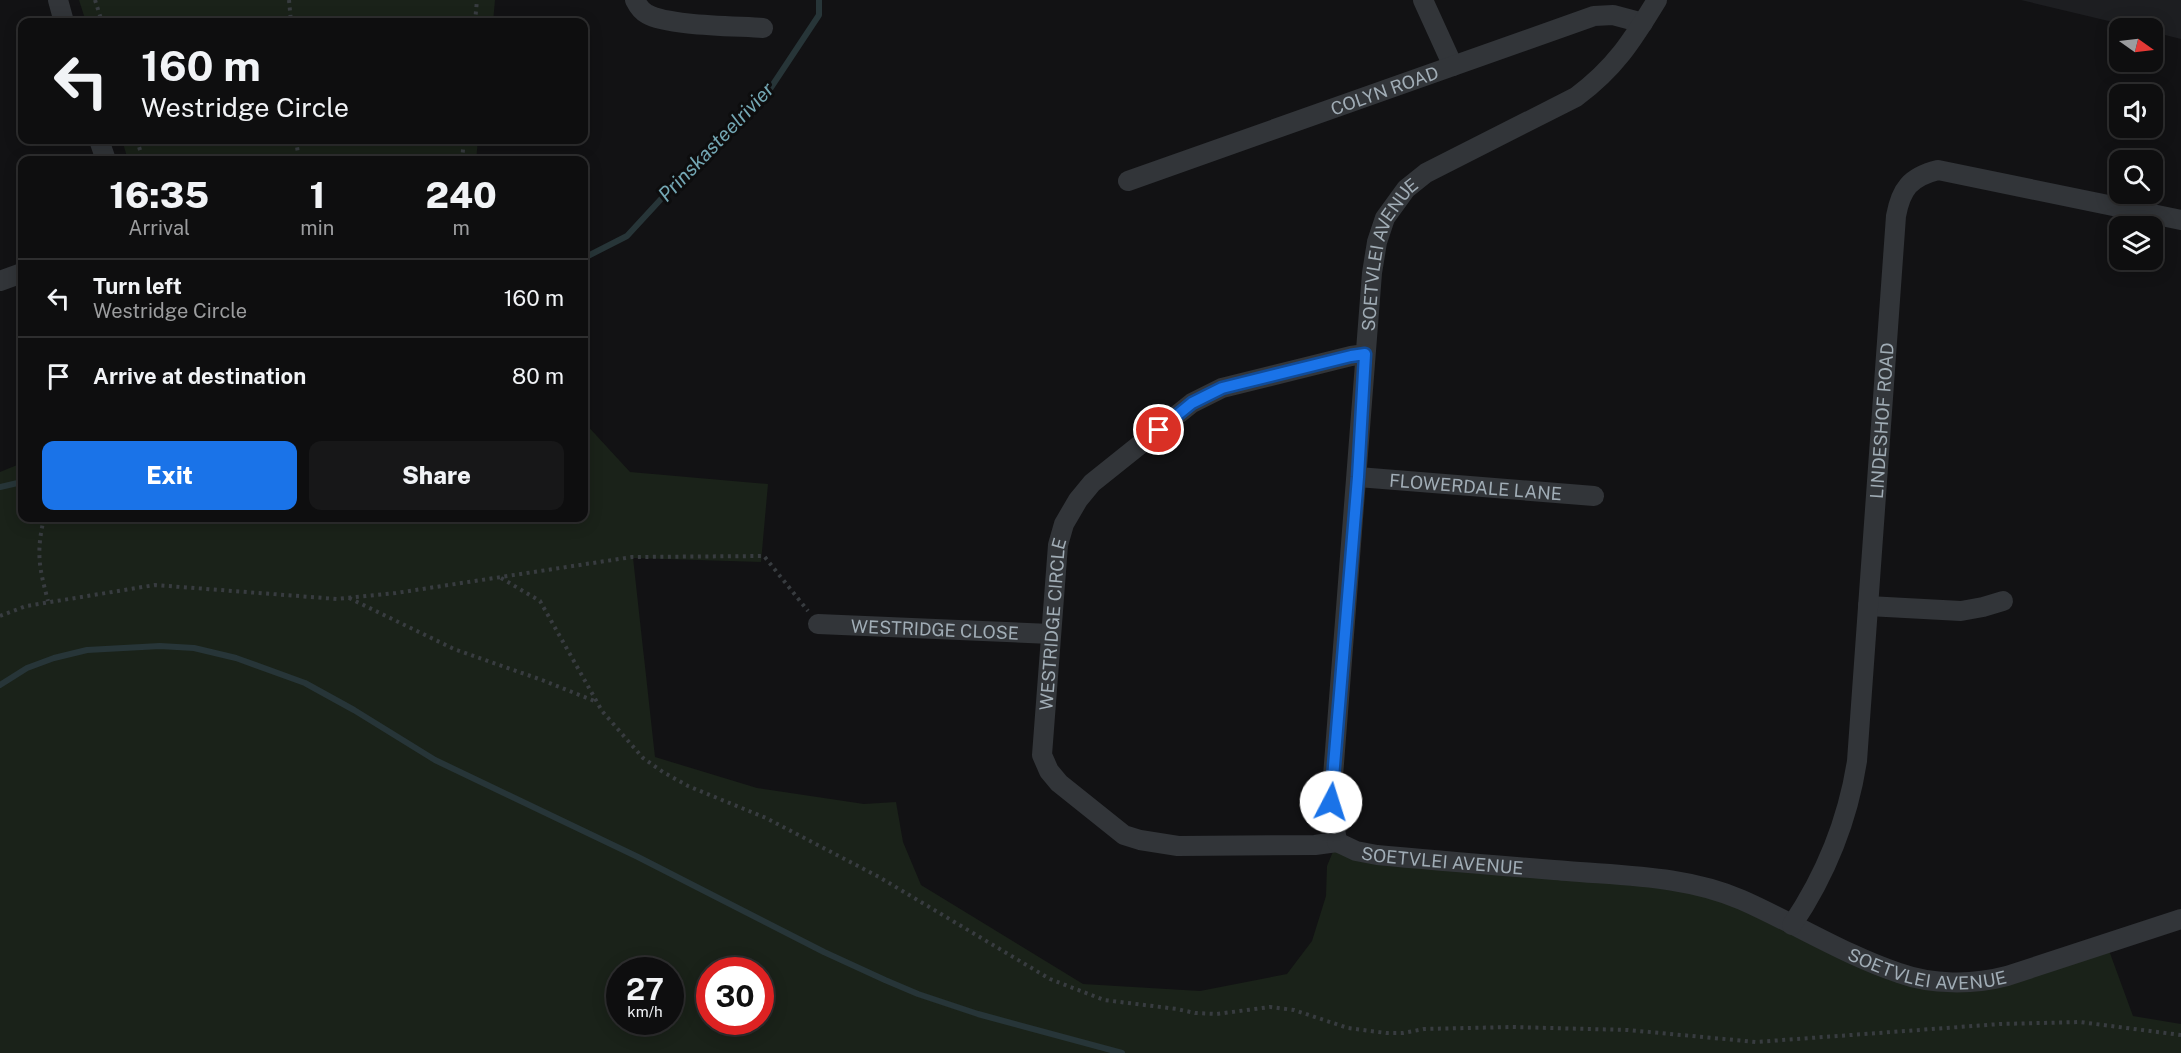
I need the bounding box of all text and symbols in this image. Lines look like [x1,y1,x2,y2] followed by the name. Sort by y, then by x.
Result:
[2109,18,2163,72] north arrow
[2109,18,2163,270] map controls
[141,41,261,90] text: 160 m
[42,42,120,120] icon: left
[1328,61,1441,119] street label: COLYN ROAD
[653,77,779,207] water label: Prinskasteelrivier
[2109,84,2163,138] button: sound
[141,91,349,123] text: Westridge Circle
[2109,150,2163,204] button: search
[1357,173,1422,332] street label: SOETVLEI AVENUE
[109,174,209,216] text: 16:35
[309,174,325,216] text: 1
[425,174,497,216] text: 240
[128,216,190,240] text: Arrival
[300,216,334,240] text: min
[452,216,470,240] text: m
[2109,216,2163,270] button: layers
[93,273,182,299] text: Turn left
[42,282,75,315] icon: left
[504,285,564,311] text: 160 m
[93,299,247,323] text: Westridge Circle
[1865,342,1897,500] street label: LINDESHOF ROAD
[42,360,75,393] icon: arrive
[93,363,306,389] text: Arrive at destination
[512,363,564,389] text: 80 m
[1133,404,1184,455] pin
[1142,413,1175,446] icon: arrive
[42,441,297,510] button: Exit
[309,441,564,510] button: Share
[1388,469,1563,504] street label: FLOWERDALE LANE
[1035,535,1070,711] street label: WESTRIDGE CIRCLE
[850,615,1019,643] street label: WESTRIDGE CLOSE
[1299,770,1363,834] position arrow
[1360,842,1524,878] street label: SOETVLEI AVENUE
[1845,943,2009,993] street label: SOETVLEI AVENUE
[696,957,774,1035] speed limit sign: 30
[626,971,664,1007] text: 27
[627,1003,663,1020] text: km/h

